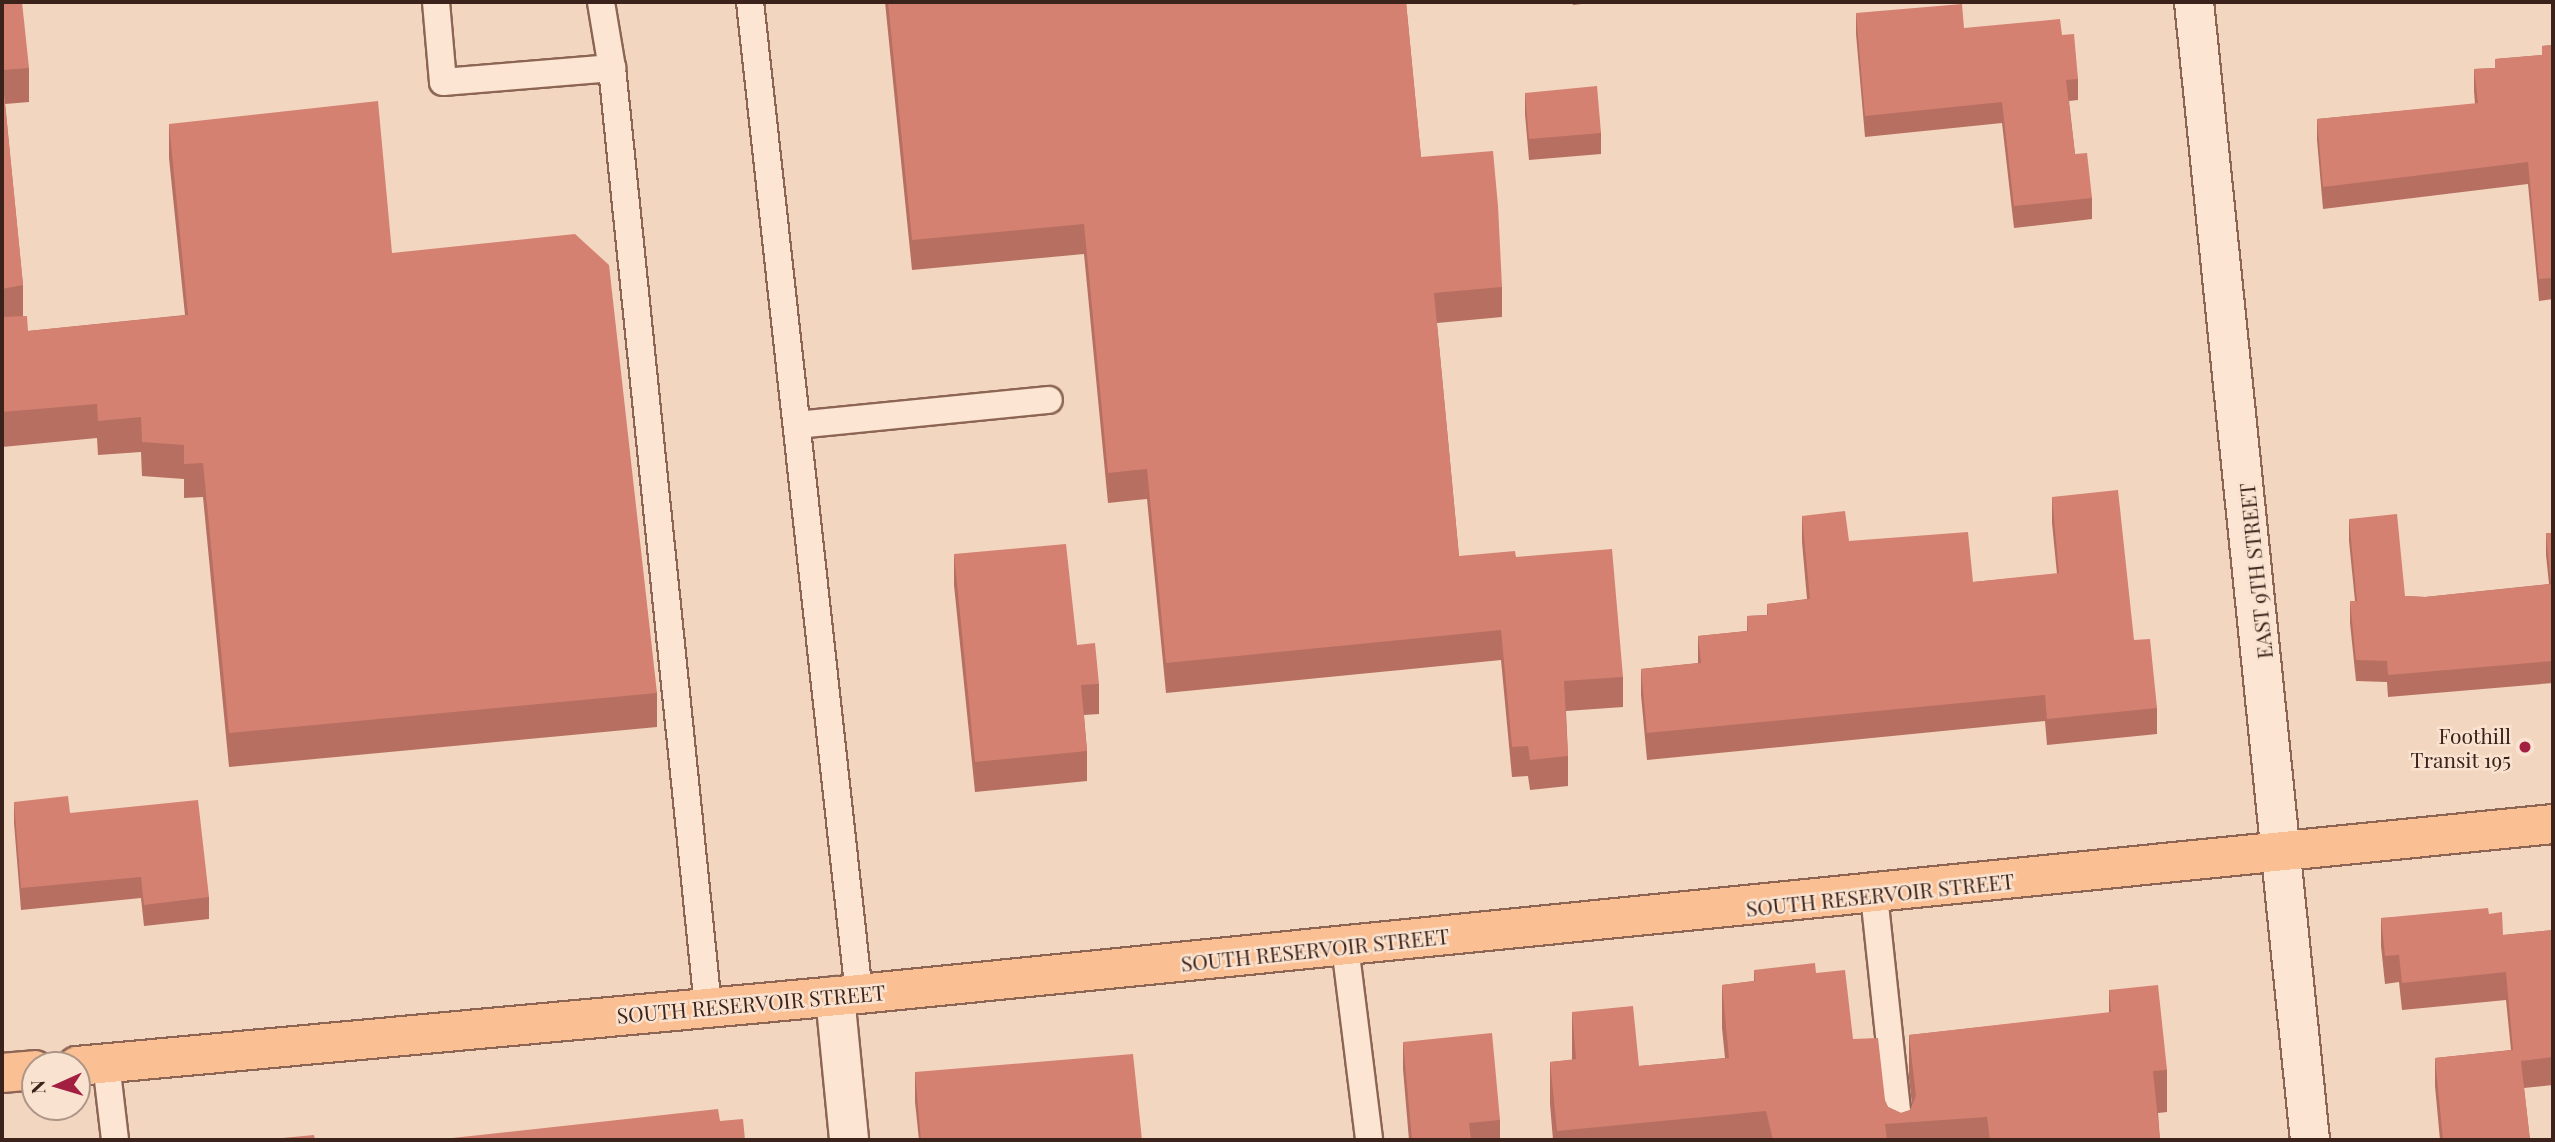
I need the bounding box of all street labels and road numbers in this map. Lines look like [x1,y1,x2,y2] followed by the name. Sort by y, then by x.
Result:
[2233,482,2277,660] street label: EAST 9TH STREET
[1745,867,2015,921] street label: SOUTH RESERVOIR STREET
[1180,922,1450,976] street label: SOUTH RESERVOIR STREET
[616,979,886,1027] street label: SOUTH RESERVOIR STREET

